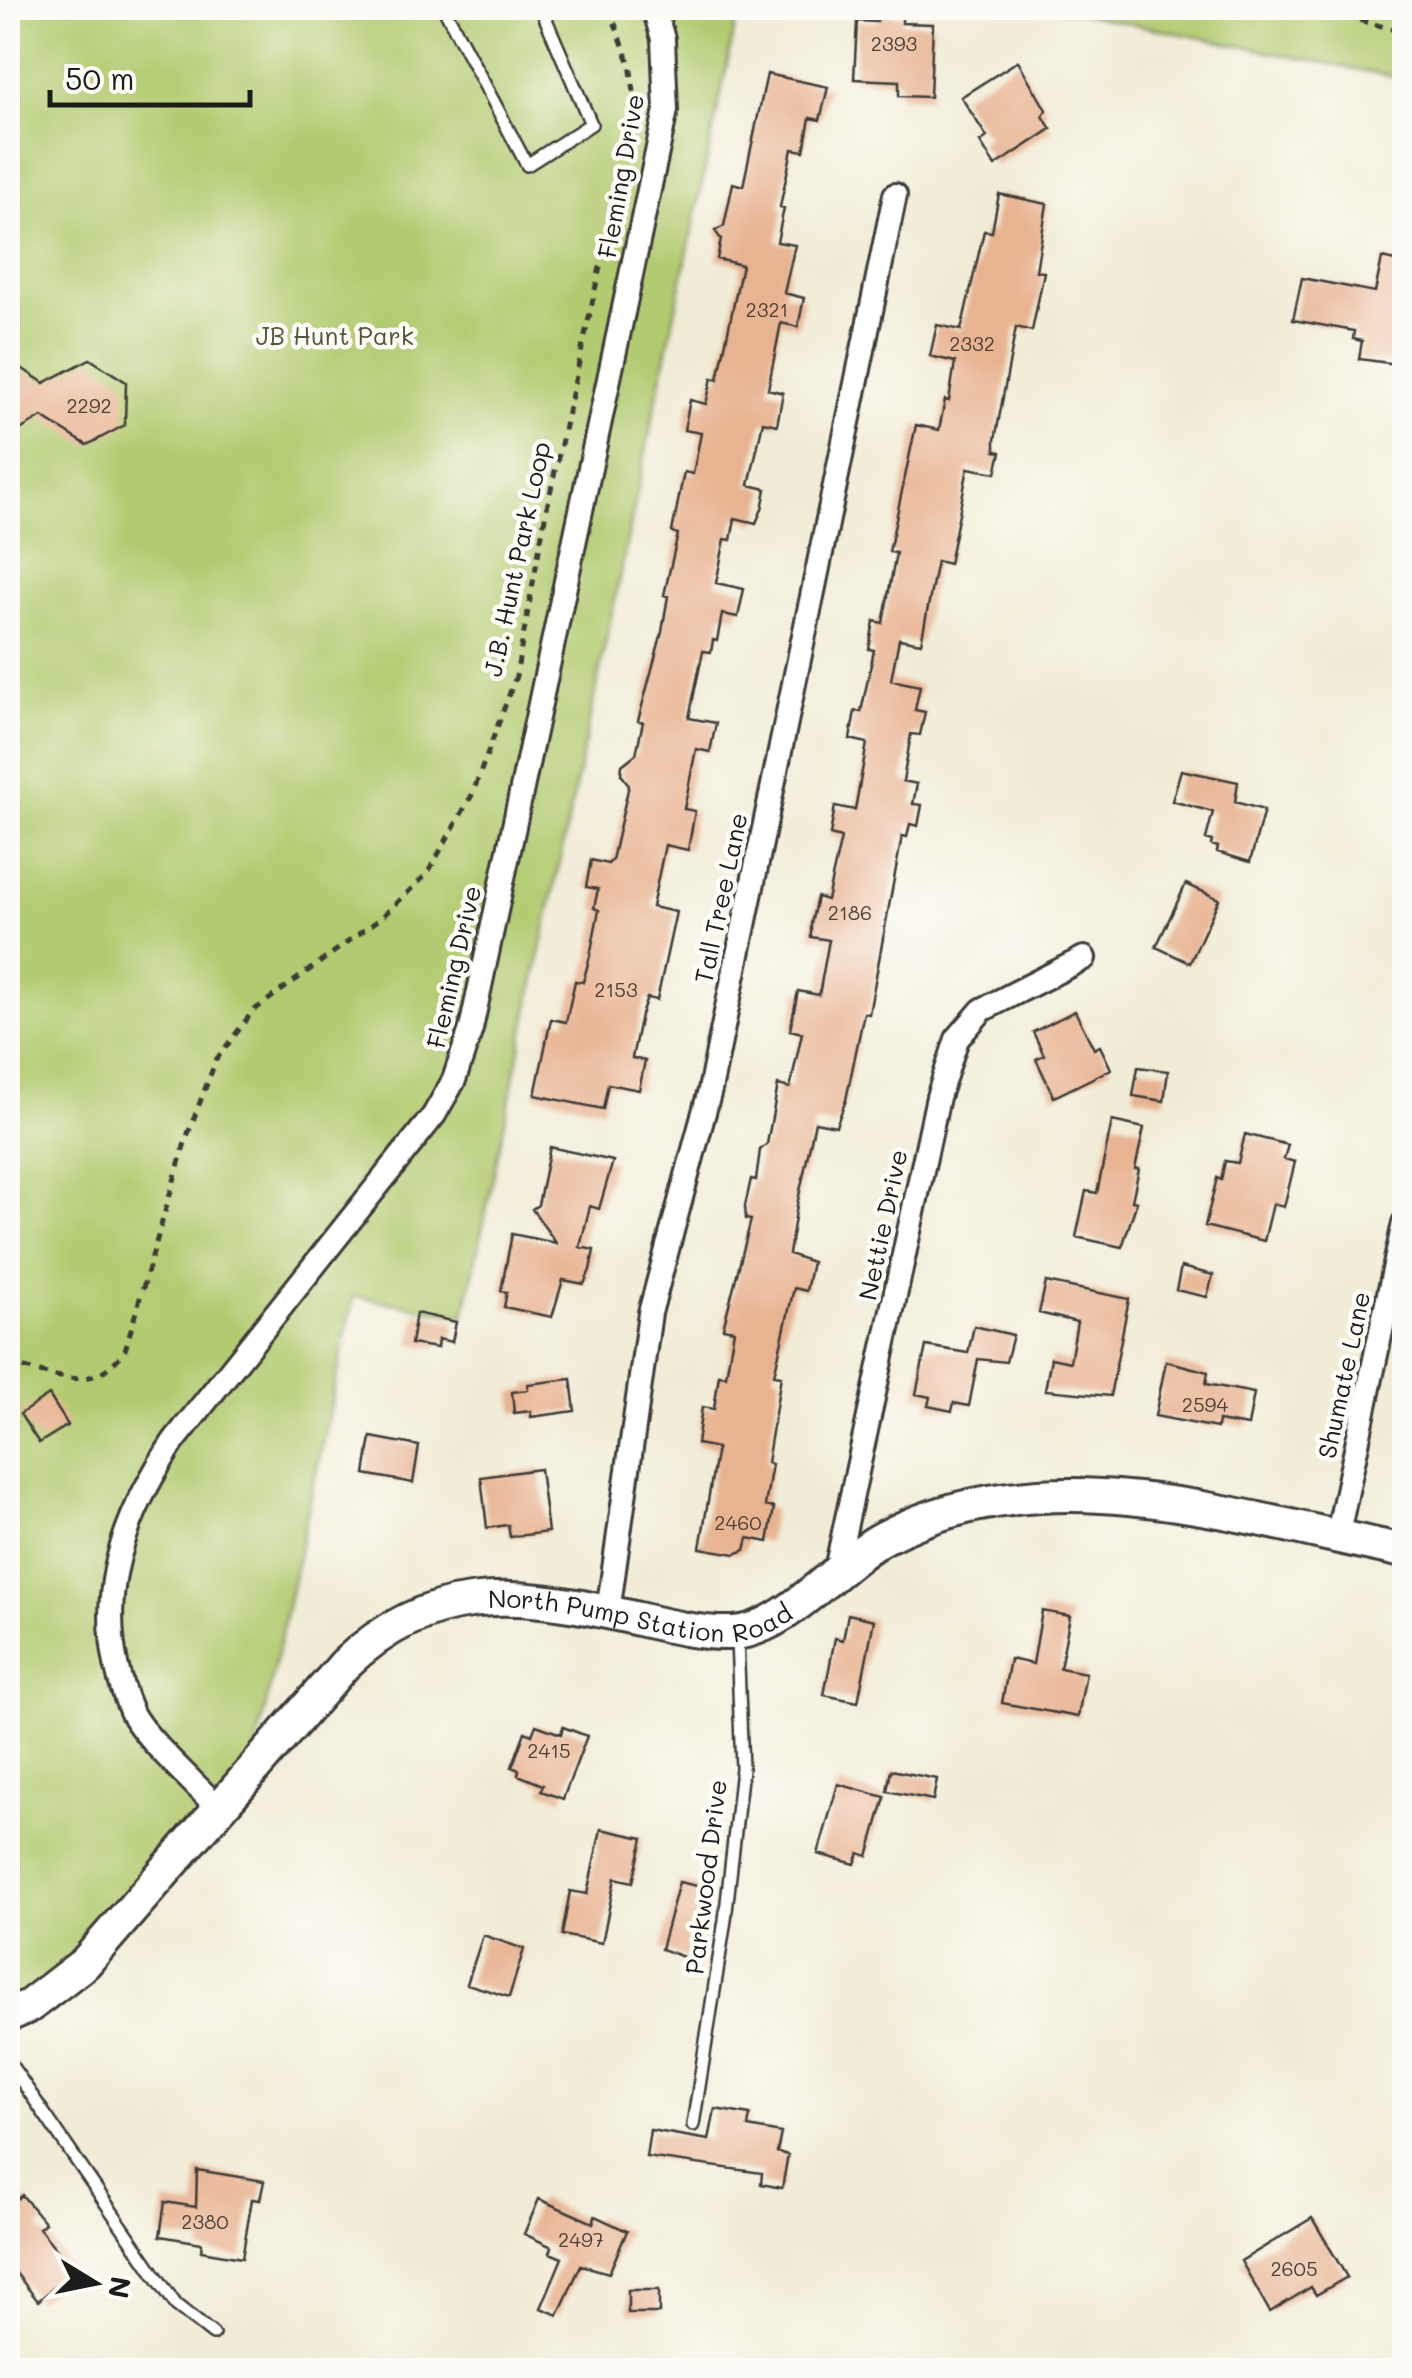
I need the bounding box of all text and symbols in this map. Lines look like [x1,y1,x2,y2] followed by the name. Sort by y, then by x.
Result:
[871,30,917,56] house number: 2393
[50,45,250,107] scale bar
[65,58,135,98] text: 50 m
[590,91,650,260] street label: Fleming Drive
[746,296,788,322] house number: 2321
[256,319,414,351] park label: JB Hunt Park
[949,330,995,356] house number: 2332
[66,392,112,418] house number: 2292
[475,438,557,679] street label: J.B. Hunt Park Loop
[686,810,754,986] street label: Tall Tree Lane
[419,882,487,1051] street label: Fleming Drive
[828,899,872,925] house number: 2186
[594,976,638,1002] house number: 2153
[850,1147,914,1303] street label: Nettie Drive
[1310,1288,1376,1461] street label: Shumate Lane
[1182,1391,1228,1417] house number: 2594
[714,1509,762,1535] house number: 2460
[488,1582,797,1648] street label: North Pump Station Road
[527,1737,571,1763] house number: 2415
[677,1778,733,1976] street label: Parkwood Drive
[181,2208,229,2234] house number: 2380
[558,2226,604,2252] house number: 2497
[45,2233,145,2333] north arrow
[1270,2255,1318,2281] house number: 2605
[101,2274,140,2301] text: N

